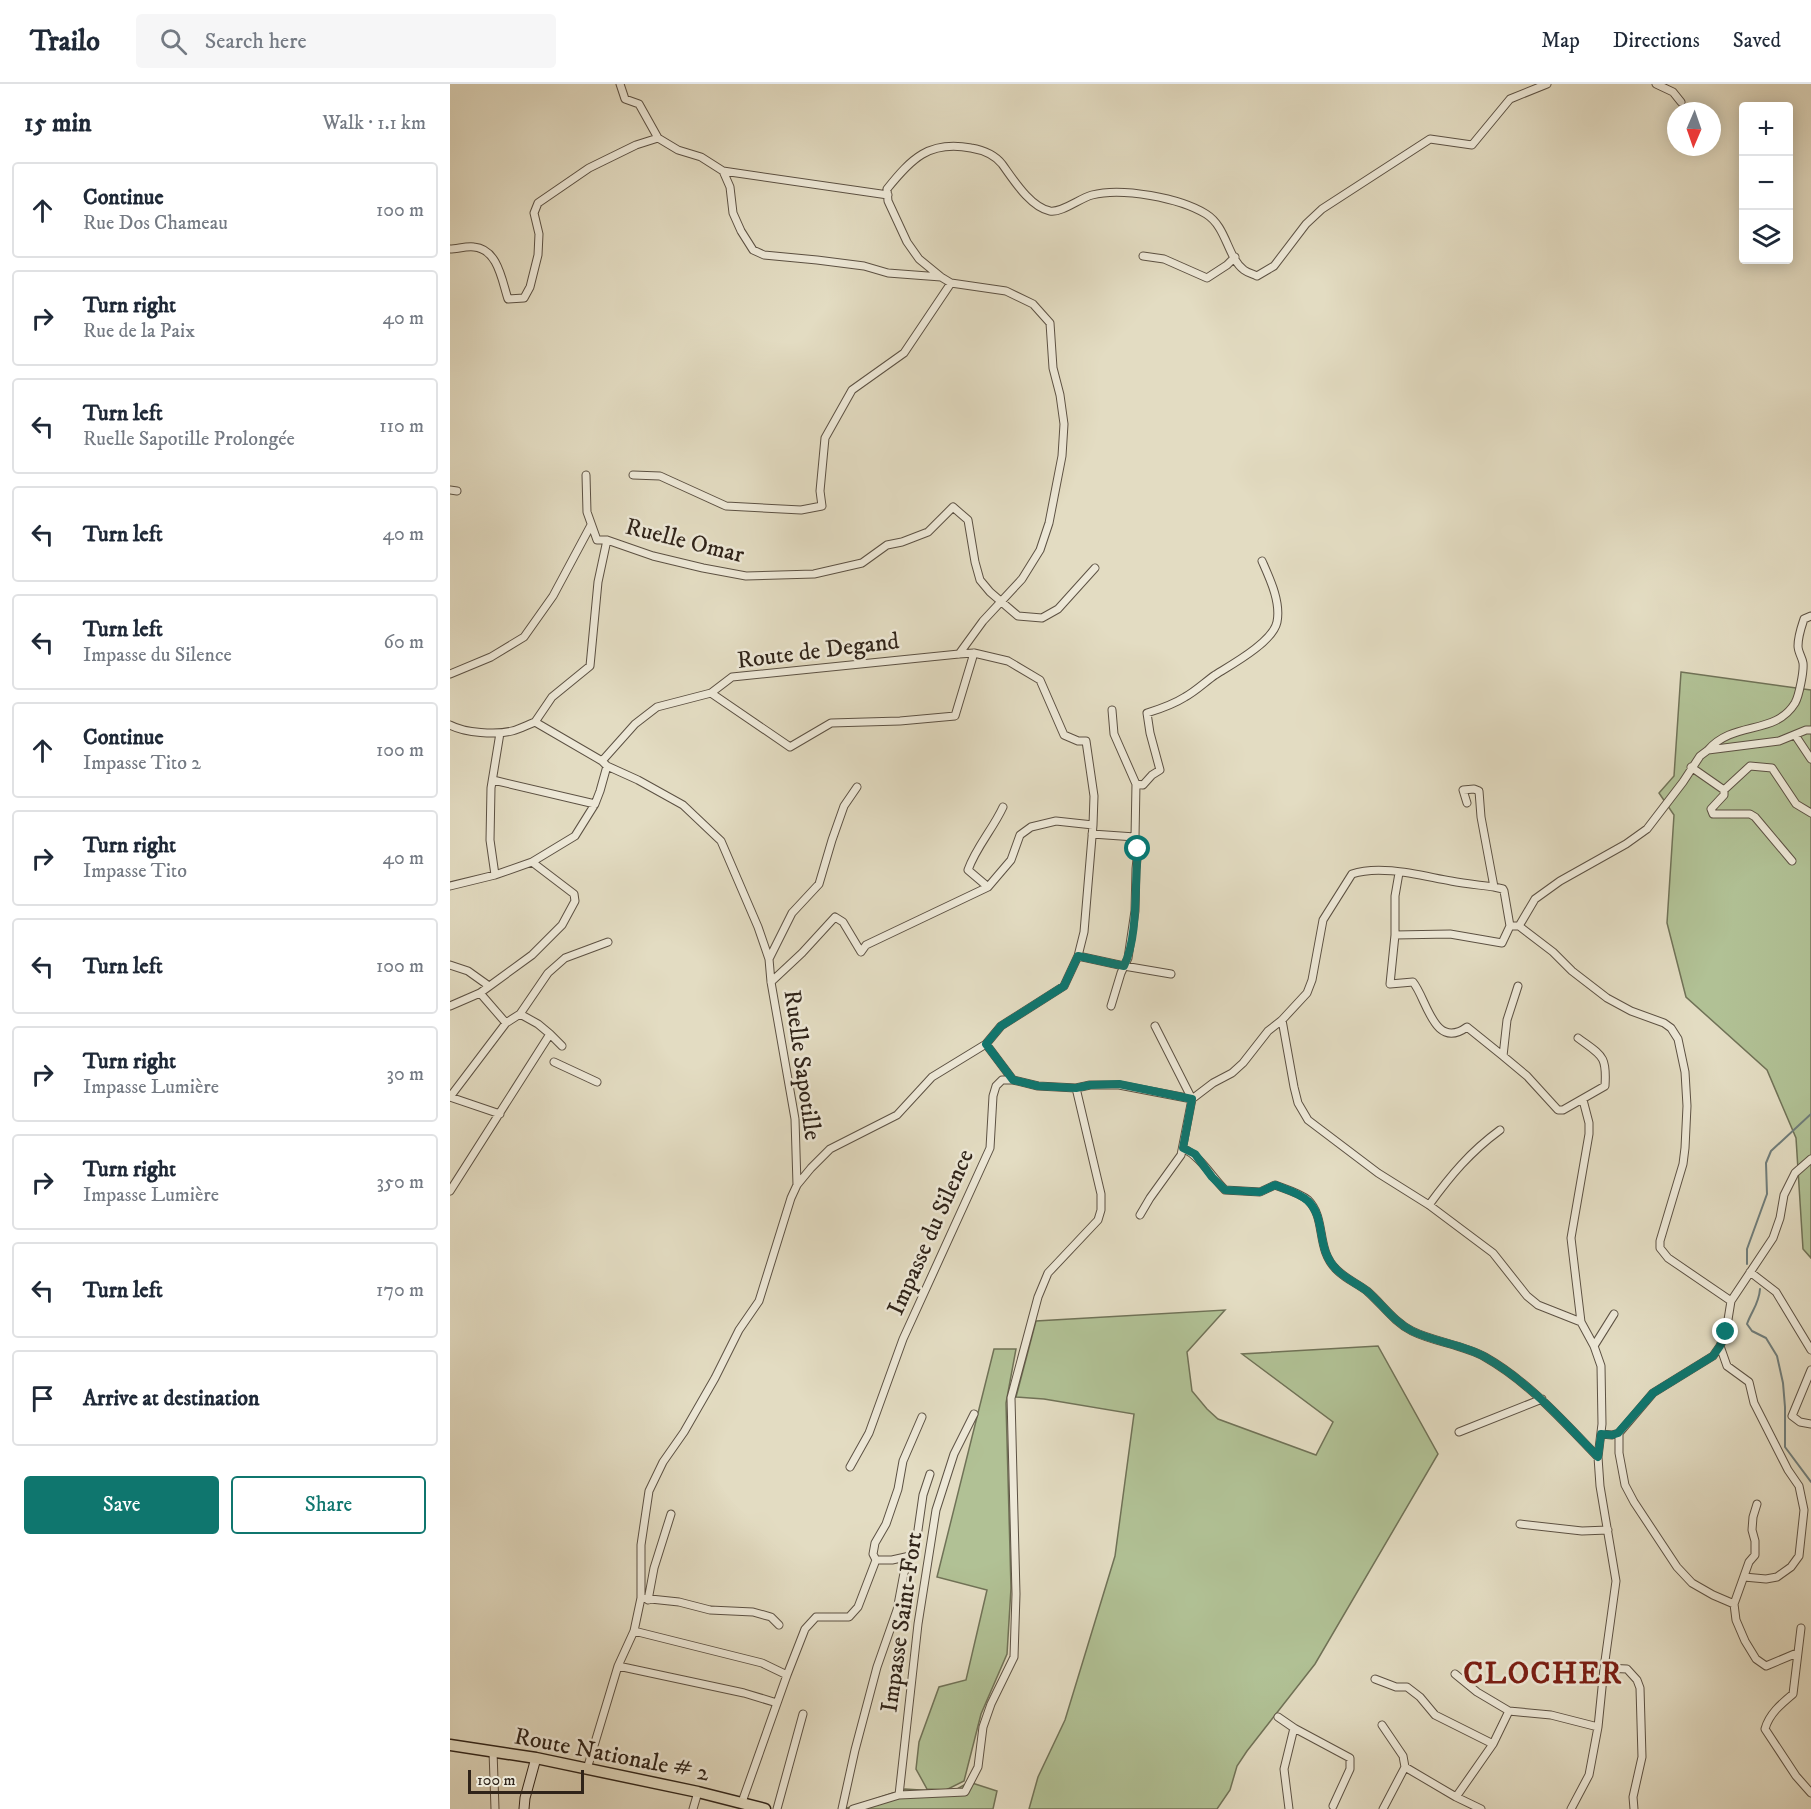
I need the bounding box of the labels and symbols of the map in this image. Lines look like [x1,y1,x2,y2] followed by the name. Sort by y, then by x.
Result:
[1667,102,1721,156] north arrow
[622,512,747,570] street label: Ruelle Omar
[735,626,901,676] street label: Route de Degand
[1124,835,1150,861] route start
[777,988,827,1142] street label: Ruelle Sapotille
[881,1145,981,1320] street label: Impasse du Silence
[1712,1318,1738,1344] route end
[874,1530,930,1714] street label: Impasse Saint-Fort
[1463,1656,1623,1693] district label: CLOCHER
[512,1721,712,1789] street label: Route Nationale # 2
[468,1767,584,1794] scale bar

